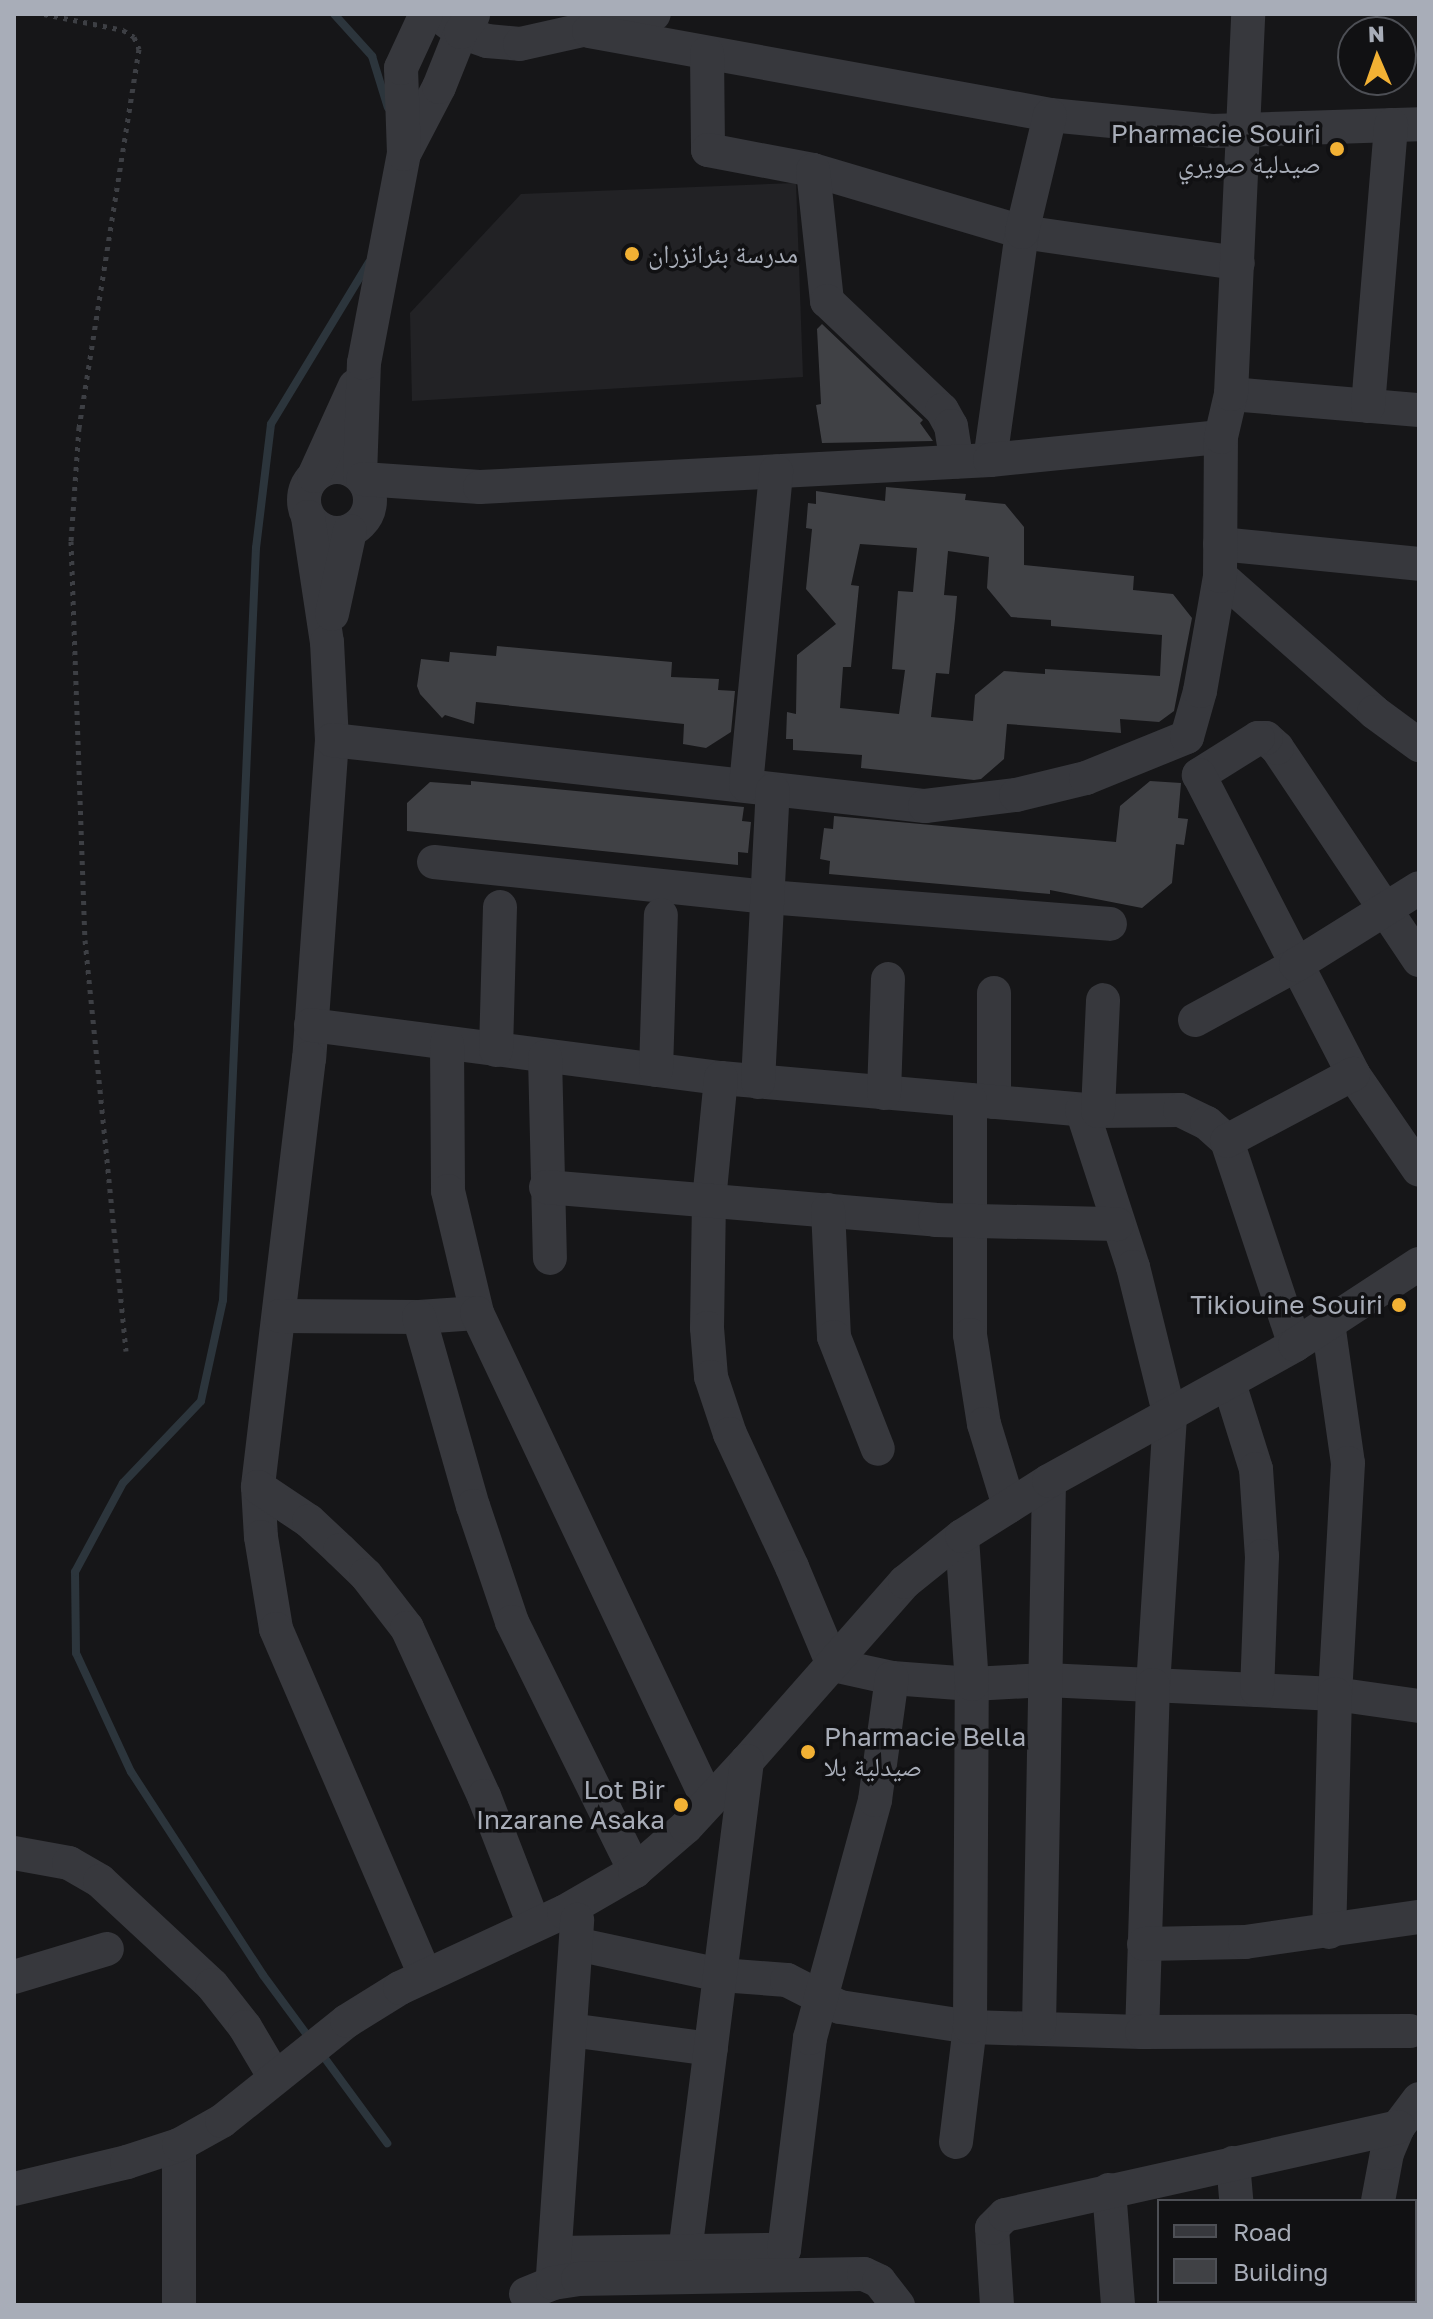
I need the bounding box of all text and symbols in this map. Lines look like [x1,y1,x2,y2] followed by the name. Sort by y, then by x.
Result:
[1337,16,1417,96] north arrow
[1367,20,1385,47] text: N
[1111,118,1321,180] place label: Pharmacie Souiri صيدلية صويري
[1328,140,1346,158] marker: Pharmacie Souiri صيدلية صويري
[648,238,798,270] place label: مدرسة بئرانزران
[623,245,641,263] marker: مدرسة بئرانزران
[1190,1289,1383,1321] place label: Tikiouine Souiri
[1390,1296,1408,1314] marker: Tikiouine Souiri
[824,1721,1026,1782] place label: Pharmacie Bella صيدلية بلا
[799,1743,817,1761] marker: Pharmacie Bella صيدلية بلا
[476,1774,665,1836] place label: Lot Bir Inzarane Asaka
[672,1796,690,1814] marker: Lot Bir Inzarane Asaka
[1157,2199,1417,2303] legend
[1233,2217,1292,2246] text: Road
[1233,2257,1328,2286] text: Building

